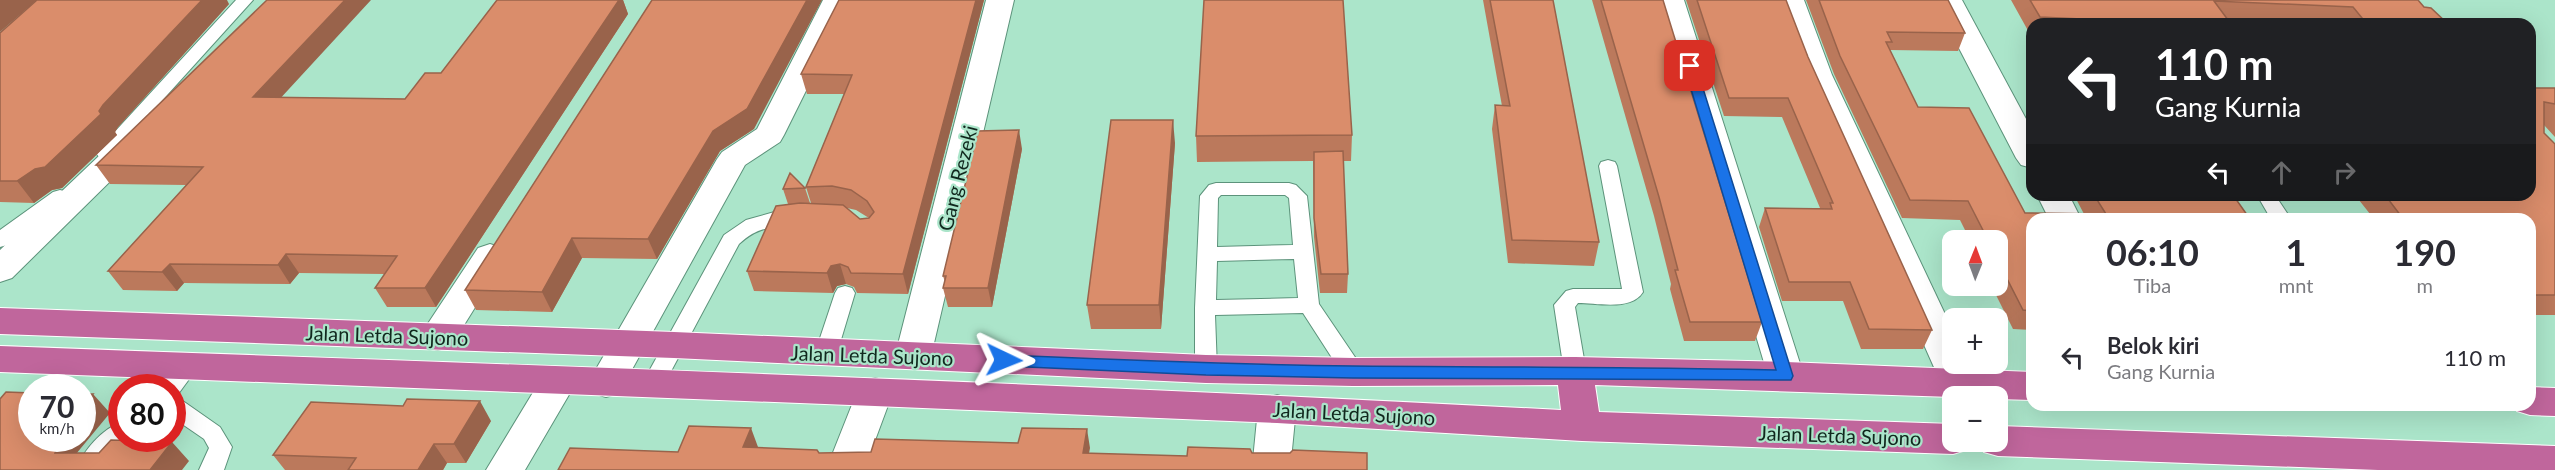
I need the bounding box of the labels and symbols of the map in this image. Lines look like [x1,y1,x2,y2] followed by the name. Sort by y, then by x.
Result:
[1664,40,1715,91] pin
[932,123,982,233] street label: Gang Rezeki
[1942,230,2008,296] north arrow
[305,320,469,350] street label: Jalan Letda Sujono
[972,328,1036,392] position arrow
[790,340,954,370] street label: Jalan Letda Sujono
[108,374,186,452] speed limit sign: 80
[1272,397,1436,429] street label: Jalan Letda Sujono
[1758,420,1922,450] street label: Jalan Letda Sujono

